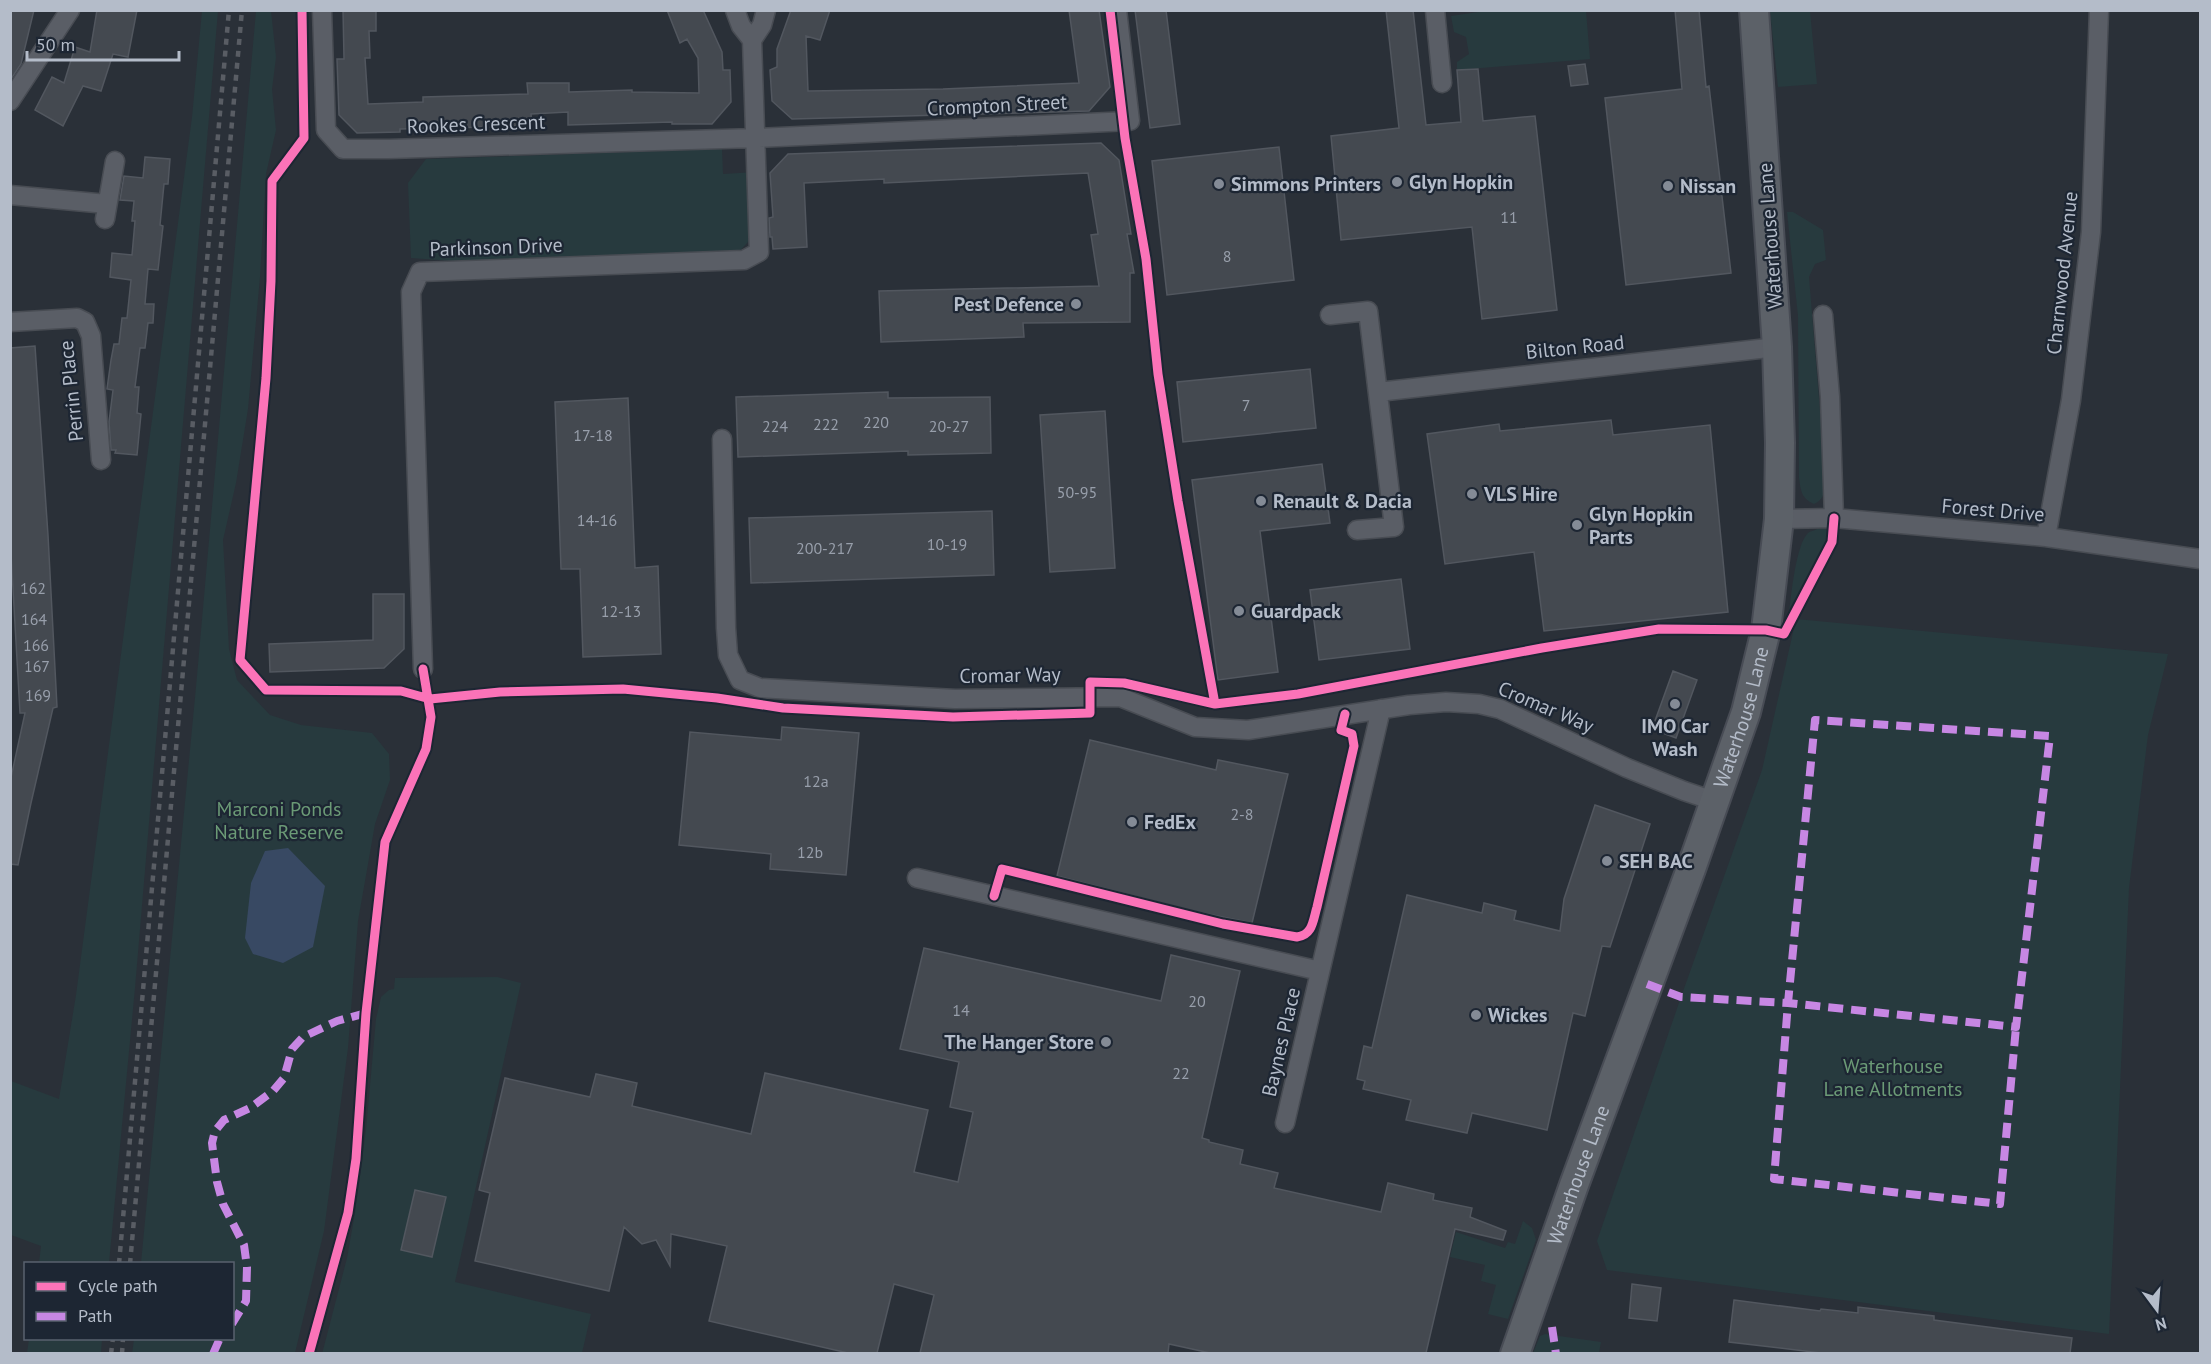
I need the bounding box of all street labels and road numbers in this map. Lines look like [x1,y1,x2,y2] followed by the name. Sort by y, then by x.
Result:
[926,88,1068,122] street label: Crompton Street
[406,109,546,139] street label: Rookes Crescent
[1752,162,1788,310] street label: Waterhouse Lane
[2041,190,2083,356] street label: Charnwood Avenue
[429,232,563,262] street label: Parkinson Drive
[1525,329,1625,365] street label: Bilton Road
[53,339,89,443] street label: Perrin Place
[1940,493,2046,527] street label: Forest Drive
[1707,644,1775,791] street label: Waterhouse Lane
[959,661,1062,689] street label: Cromar Way
[1494,675,1598,739] street label: Cromar Way
[1256,985,1306,1099] street label: Baynes Place
[1541,1101,1615,1248] street label: Waterhouse Lane

